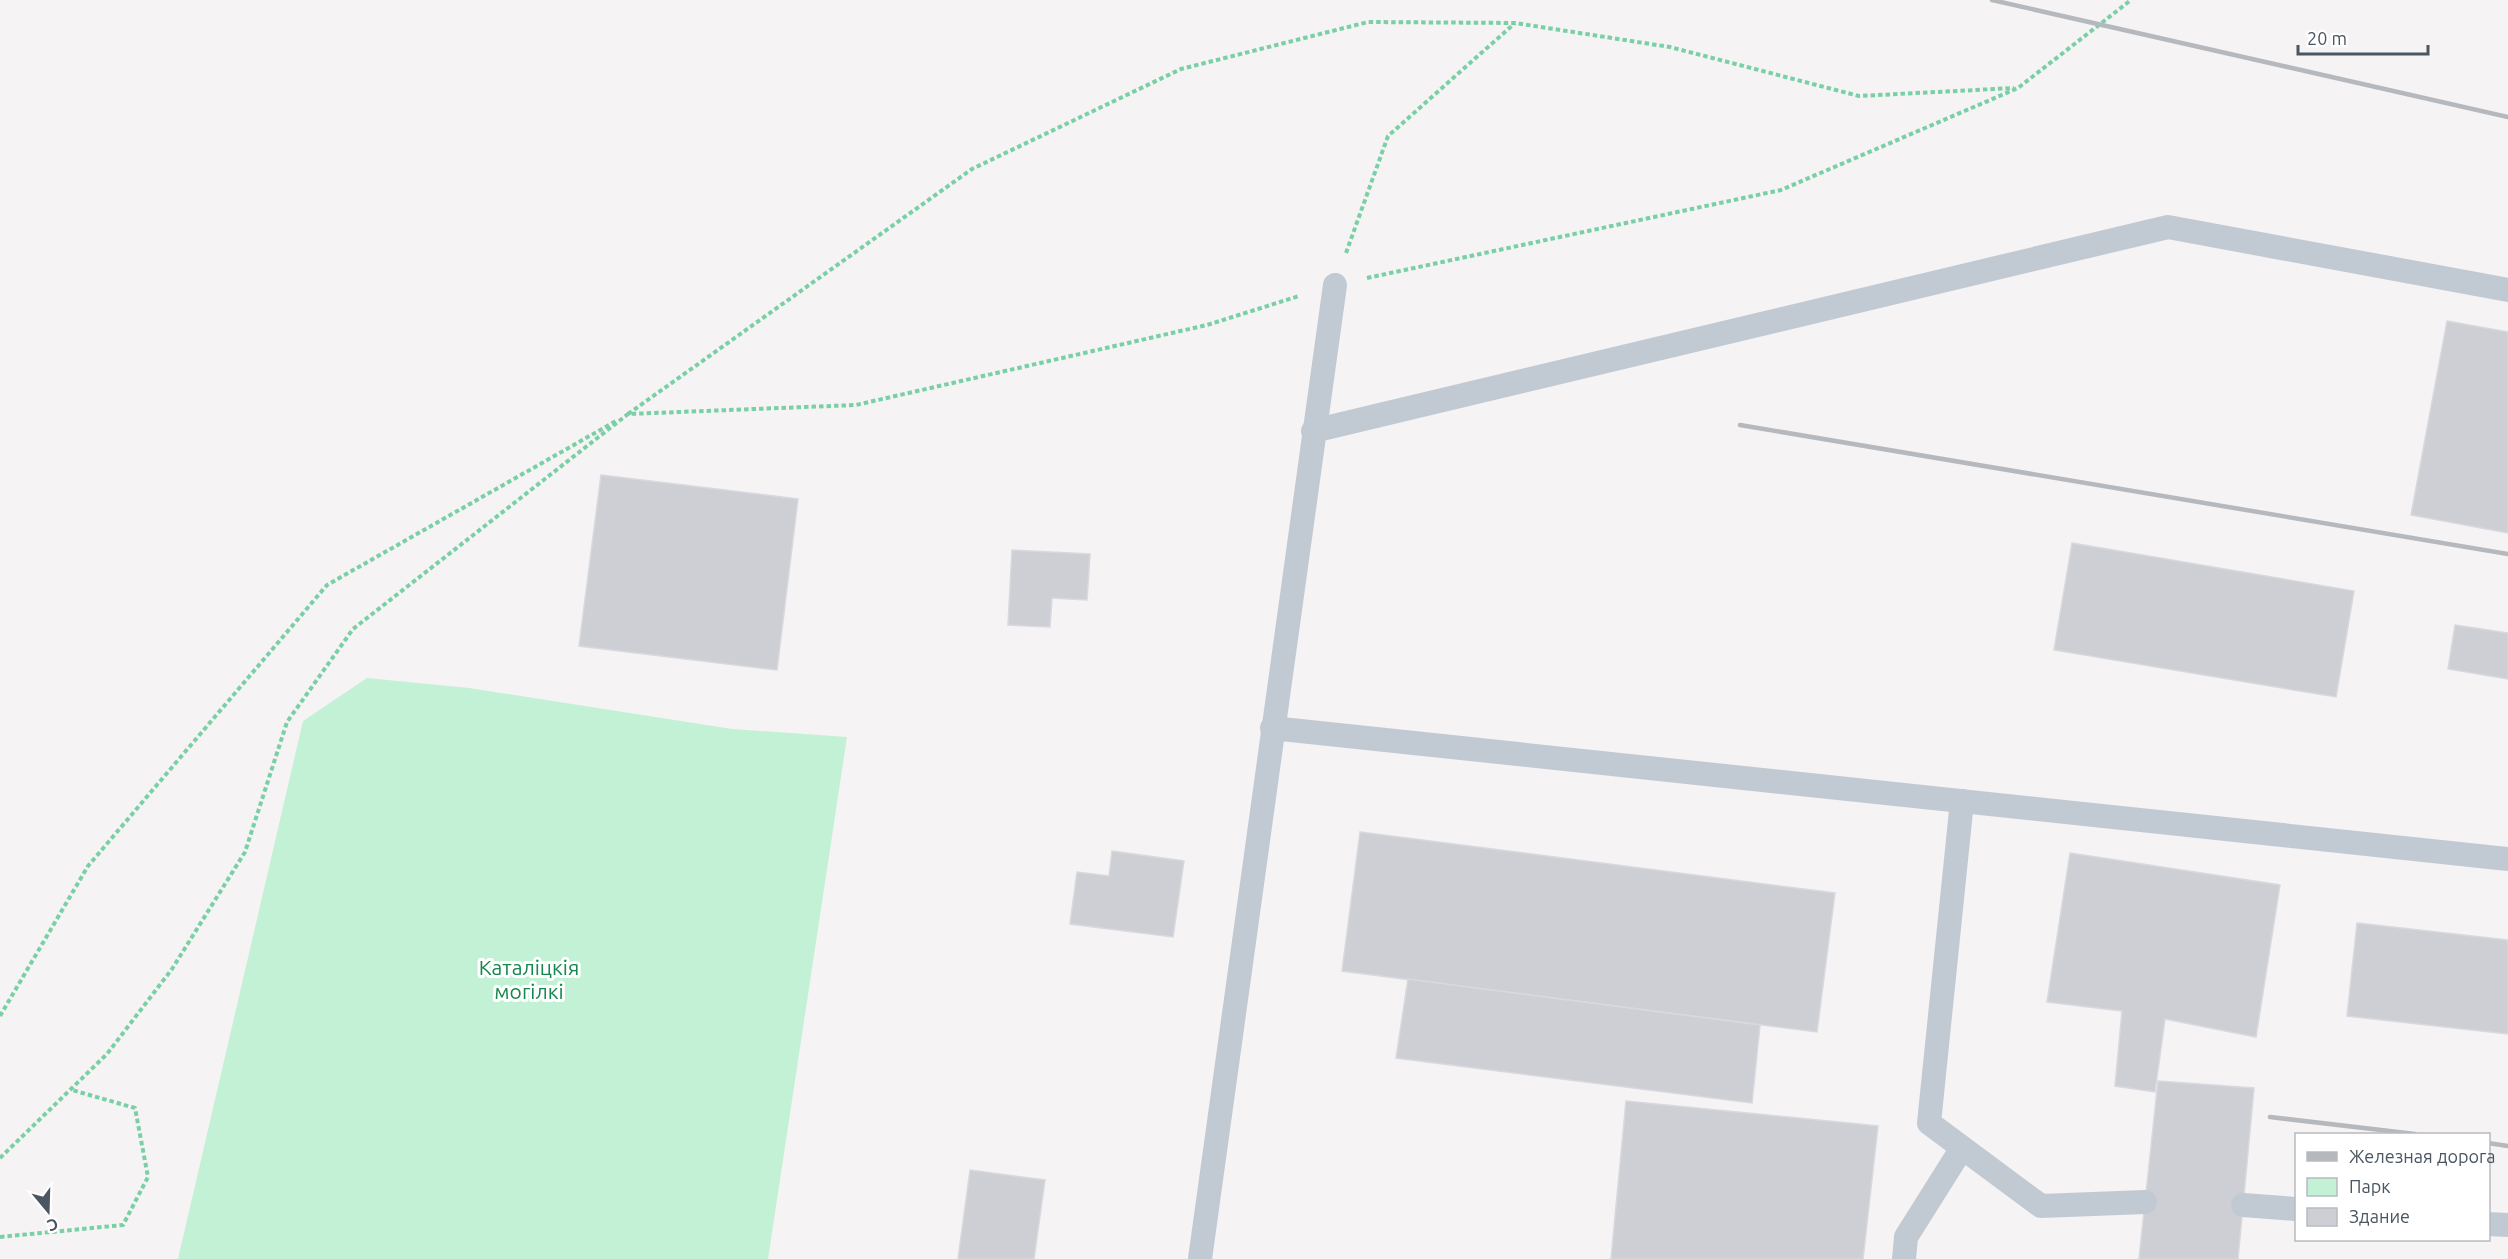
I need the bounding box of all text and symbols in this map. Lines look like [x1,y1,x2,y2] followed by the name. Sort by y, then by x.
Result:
[2298,18,2428,56] scale bar
[2307,28,2347,48] text: 20 m
[479,955,579,1003] park label: Каталіцкія могілкі
[2295,1133,2490,1241] legend
[2349,1146,2496,1166] text: Железная дорога
[2349,1176,2390,1196] text: Парк
[18,1181,78,1241] north arrow
[2349,1206,2410,1226] text: Здание
[45,1215,61,1235] text: С

